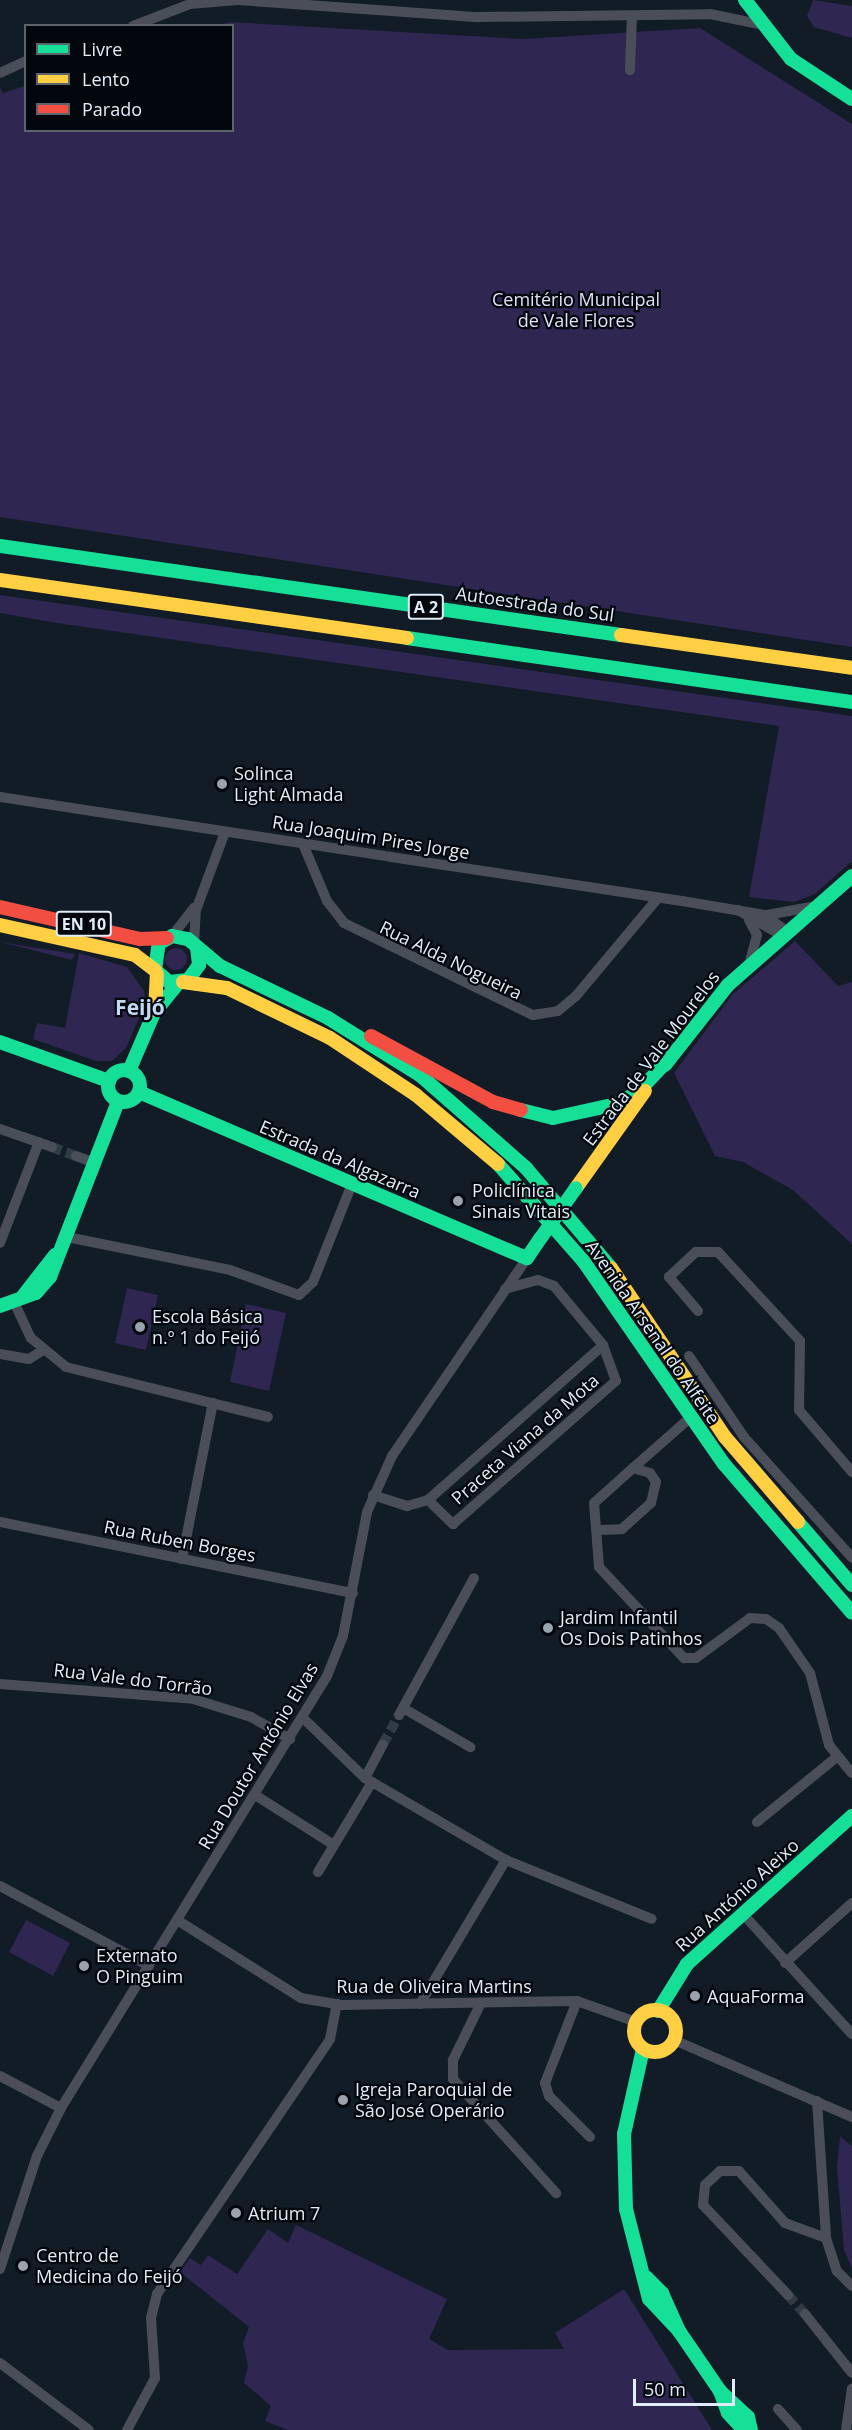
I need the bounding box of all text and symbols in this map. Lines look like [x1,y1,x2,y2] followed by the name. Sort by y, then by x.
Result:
[24,24,234,132] legend
[82,37,122,61] text: Livre
[82,67,130,91] text: Lento
[82,97,142,121] text: Parado
[492,289,660,332] park label: Cemitério Municipal de Vale Flores
[454,582,616,626] street label: Autoestrada do Sul
[406,594,446,620] road number: A 2
[234,763,343,806] place label: Solinca Light Almada
[215,777,229,791] marker: Solinca Light Almada
[271,811,471,863] street label: Rua Joaquim Pires Jorge
[56,911,112,937] road number: EN 10
[376,916,526,1004] street label: Rua Alda Nogueira
[578,966,724,1150] street label: Estrada de Vale Mourelos
[115,994,165,1020] district label: Feijó
[256,1115,424,1203] street label: Estrada da Algazarra
[472,1180,570,1222] place label: Policlínica Sinais Vitais
[449,1192,467,1210] marker: Policlínica Sinais Vitais
[581,1236,725,1428] street label: Avenida Arsenal do Alfeite
[152,1306,263,1348] place label: Escola Básica n.º 1 do Feijó
[133,1320,147,1334] marker: Escola Básica n.º 1 do Feijó
[447,1369,603,1509] street label: Praceta Viana da Mota
[102,1516,258,1566] street label: Rua Ruben Borges
[560,1607,702,1650] place label: Jardim Infantil Os Dois Patinhos
[541,1621,555,1635] marker: Jardim Infantil Os Dois Patinhos
[52,1659,214,1699] street label: Rua Vale do Torrão
[194,1659,322,1853] street label: Rua Doutor António Elvas
[671,1834,803,1956] street label: Rua António Aleixo
[96,1945,183,1988] place label: Externato O Pinguim
[77,1959,91,1973] marker: Externato O Pinguim
[336,1975,532,1997] street label: Rua de Oliveira Martins
[707,1985,805,2007] place label: AquaForma
[688,1989,702,2003] marker: AquaForma
[355,2079,512,2122] place label: Igreja Paroquial de São José Operário
[336,2093,350,2107] marker: Igreja Paroquial de São José Operário
[248,2202,320,2224] place label: Atrium 7
[229,2206,243,2220] marker: Atrium 7
[36,2245,183,2288] place label: Centro de Medicina do Feijó
[14,2257,32,2275] marker: Centro de Medicina do Feijó
[636,2367,738,2405] scale bar
[644,2377,686,2401] text: 50 m

